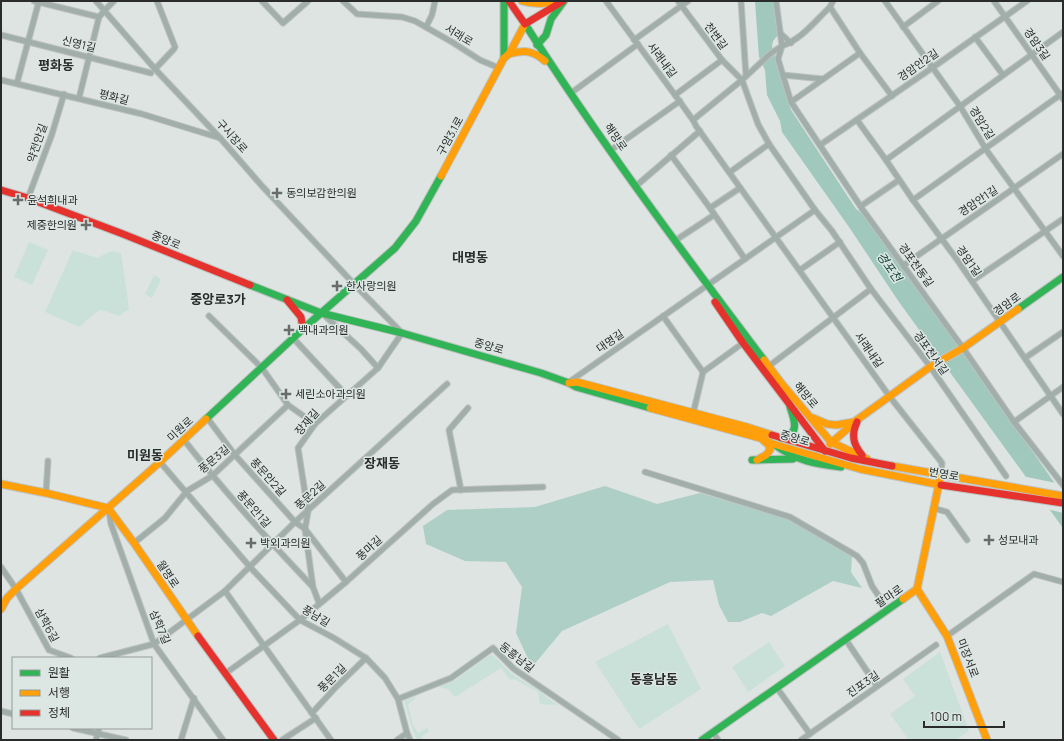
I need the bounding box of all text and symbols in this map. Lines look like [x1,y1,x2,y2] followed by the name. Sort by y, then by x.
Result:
[701,19,732,52] street label: 천변길
[442,20,476,49] street label: 서래로
[1021,24,1054,63] street label: 경암3길
[60,32,98,55] street label: 신영1길
[644,39,681,80] street label: 서래내길
[894,45,941,84] street label: 경암안2길
[38,56,74,74] district label: 평화동
[98,86,131,107] street label: 평화길
[966,103,998,142] street label: 경암2길
[433,114,466,158] street label: 구암3.1로
[213,116,251,156] street label: 구시장로
[602,120,631,153] street label: 해망로
[23,121,50,164] street label: 약전안길
[955,182,1000,219] street label: 경암안1길
[286,185,357,200] place label: 동의보감한의원
[271,187,283,199] marker: 동의보감한의원
[27,192,78,207] place label: 윤석희내과
[12,194,24,206] marker: 윤석희내과
[26,217,77,232] place label: 제중한의원
[80,219,92,231] marker: 제중한의원
[149,227,183,252] street label: 중앙로
[895,240,937,290] street label: 경포천동길
[953,242,985,279] street label: 경암1길
[452,248,488,266] district label: 대명동
[873,248,907,287] water label: 경포천
[346,278,397,293] place label: 한사랑의원
[331,280,343,292] marker: 한사랑의원
[990,289,1023,319] street label: 경암로
[190,290,246,308] district label: 중앙로3가
[298,322,349,337] place label: 백내과의원
[283,324,295,336] marker: 백내과의원
[593,326,626,355] street label: 대명길
[910,328,952,378] street label: 경포천서길
[852,329,887,371] street label: 서래내길
[472,334,506,357] street label: 중앙로
[791,378,822,411] street label: 해망로
[295,386,366,401] place label: 세린소아과의원
[280,388,292,400] marker: 세린소아과의원
[291,405,322,438] street label: 장재길
[163,413,196,444] street label: 미원로
[778,426,812,449] street label: 중앙로
[195,441,232,476] street label: 풍문3길
[127,446,163,464] district label: 미원동
[247,454,290,499] street label: 풍문안2길
[364,454,400,472] district label: 장재동
[928,463,960,484] street label: 번영로
[291,477,328,512] street label: 풍문2길
[234,487,275,530] street label: 풍문안1길
[352,532,385,563] street label: 풍마길
[998,532,1038,547] place label: 성모내과
[983,534,995,546] marker: 성모내과
[260,535,311,550] place label: 박외과의원
[245,537,257,549] marker: 박외과의원
[154,557,183,591] street label: 월명로
[872,581,905,610] street label: 팔마로
[299,601,333,630] street label: 풍남길
[32,605,63,645] street label: 삼학6길
[147,607,174,646] street label: 삼학7길
[954,636,983,679] street label: 미장서로
[497,638,538,675] street label: 동흥남길
[12,657,152,729] legend
[314,660,349,695] street label: 풍문1길
[48,664,70,681] text: 원활
[843,667,882,700] street label: 진포3길
[630,670,678,688] district label: 동흥남동
[48,684,70,701] text: 서행
[924,703,1004,729] scale bar
[48,704,70,721] text: 정체
[930,708,962,725] text: 100 m

